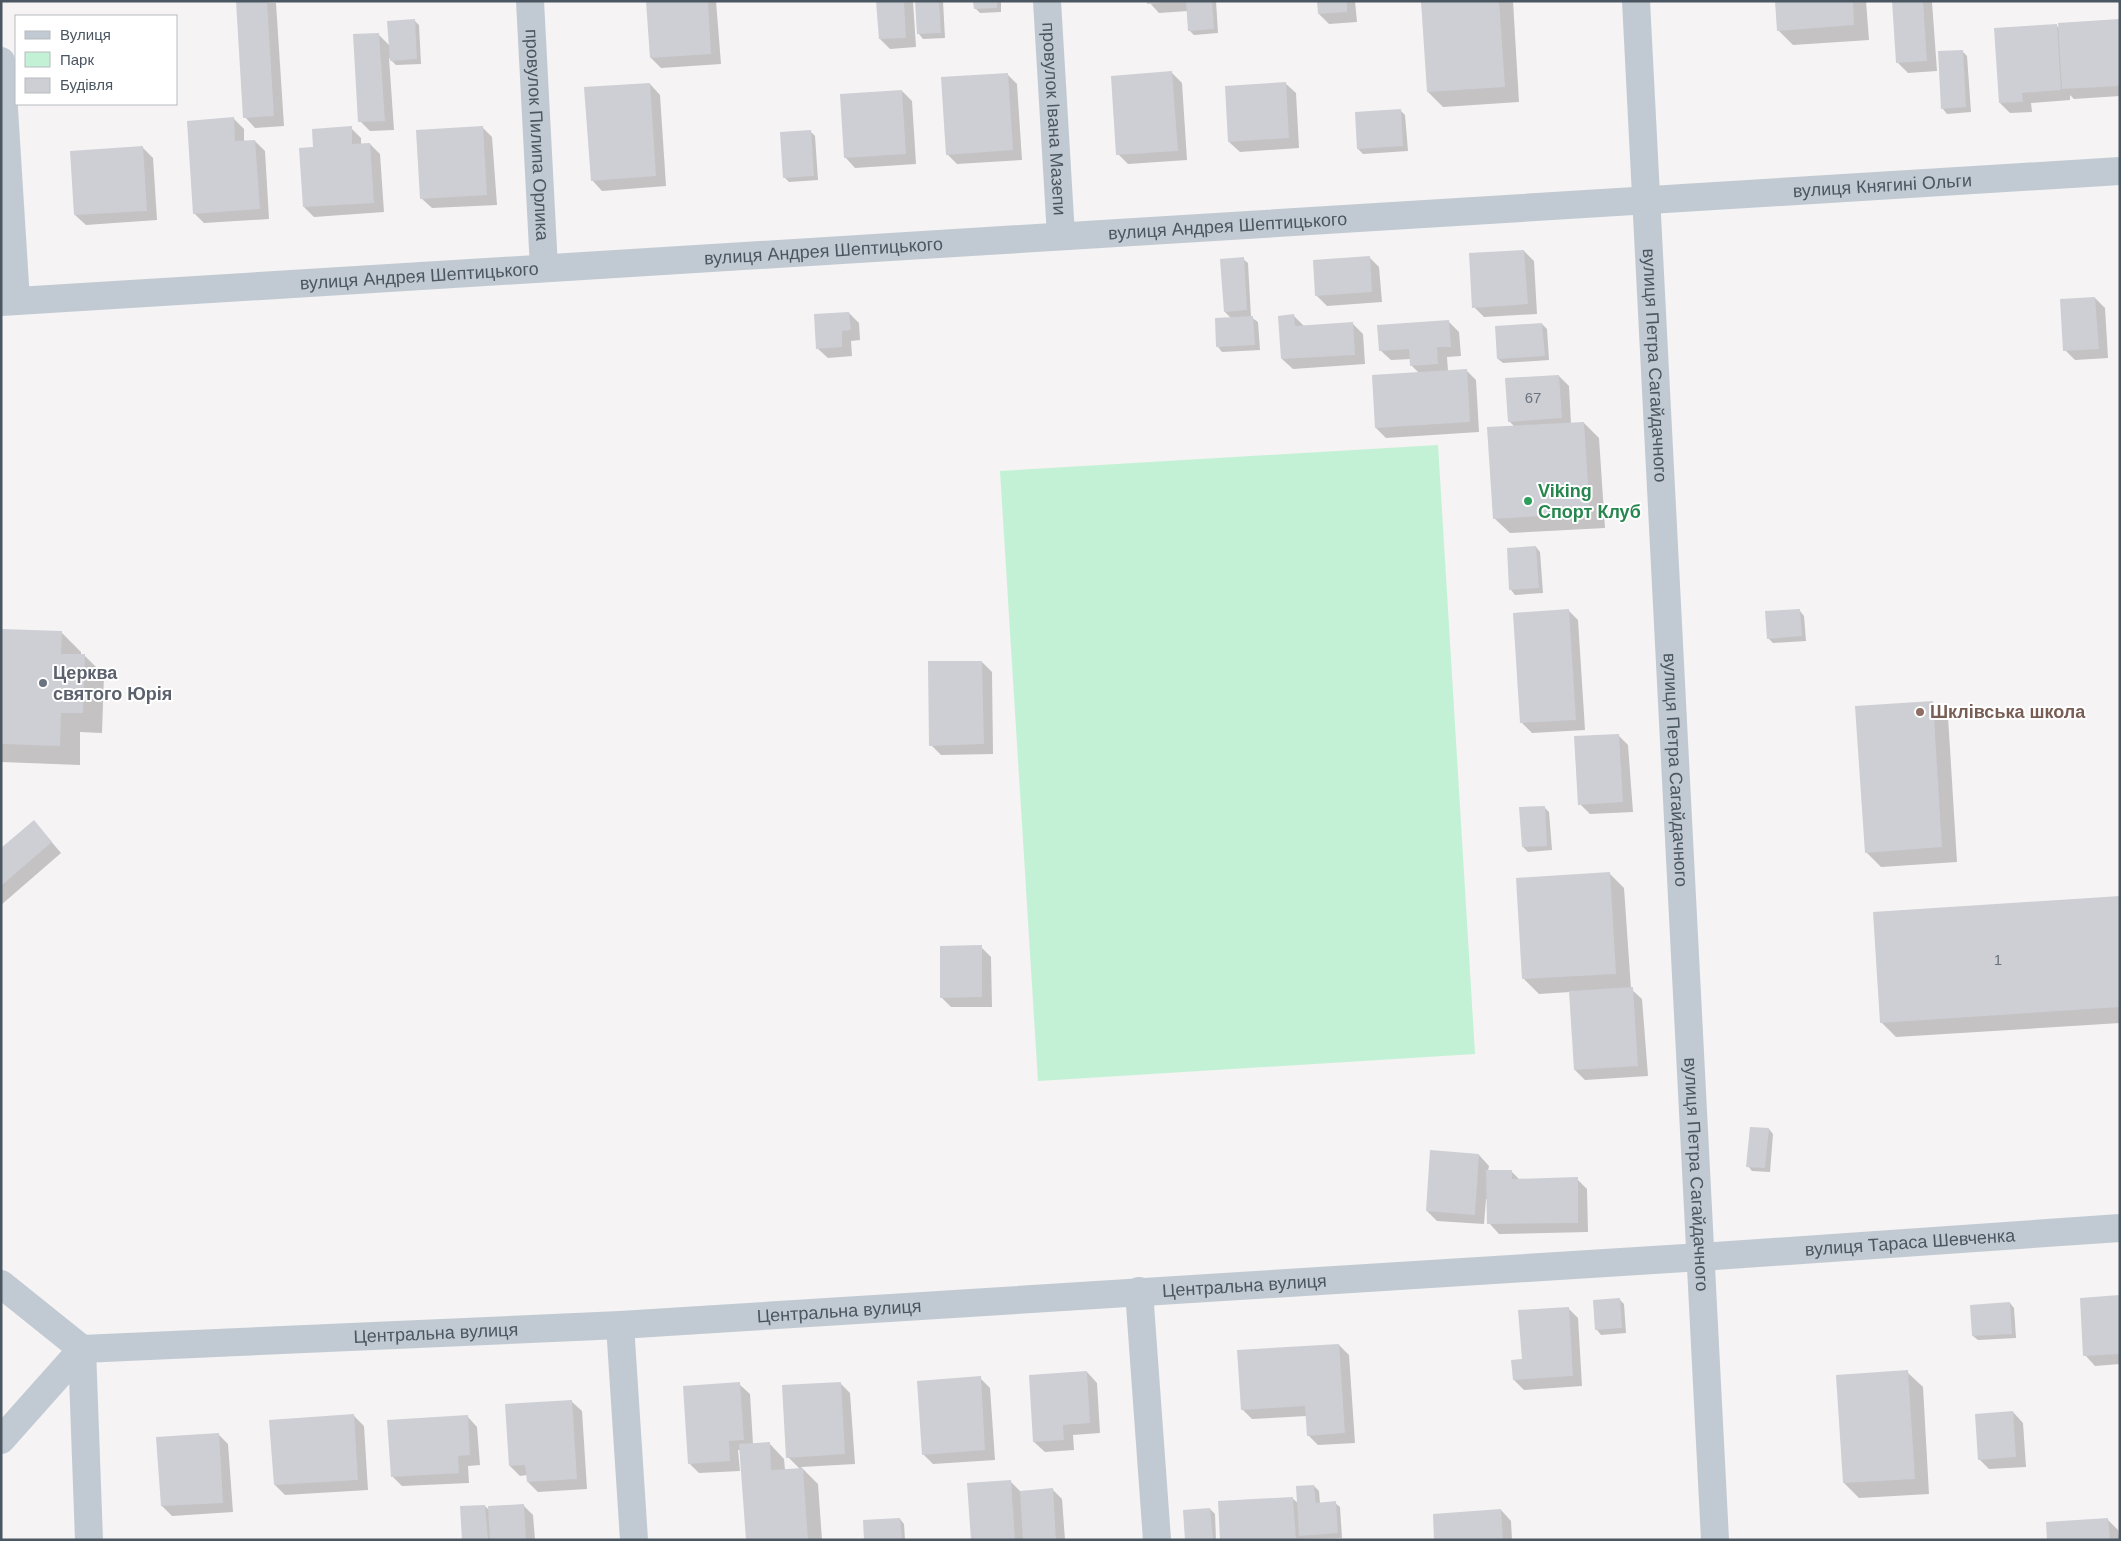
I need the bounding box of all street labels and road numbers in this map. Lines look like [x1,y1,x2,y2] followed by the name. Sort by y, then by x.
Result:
[1038,22,1070,216] street label: провулок Івана Мазепи
[521,29,553,242] street label: провулок Пилипа Орлика
[1792,170,1973,201] street label: вулиця Княгині Ольги
[1108,209,1348,244] street label: вулиця Андрея Шептицького
[703,234,943,269] street label: вулиця Андрея Шептицького
[1639,248,1671,483] street label: вулиця Петра Сагайдачного
[299,259,539,294] street label: вулиця Андрея Шептицького
[1659,653,1691,887] street label: вулиця Петра Сагайдачного
[1680,1057,1712,1292] street label: вулиця Петра Сагайдачного
[1804,1225,2017,1260] street label: вулиця Тараса Шевченка
[1161,1271,1327,1301] street label: Центральна вулиця
[756,1296,922,1326] street label: Центральна вулиця
[353,1320,519,1347] street label: Центральна вулиця

